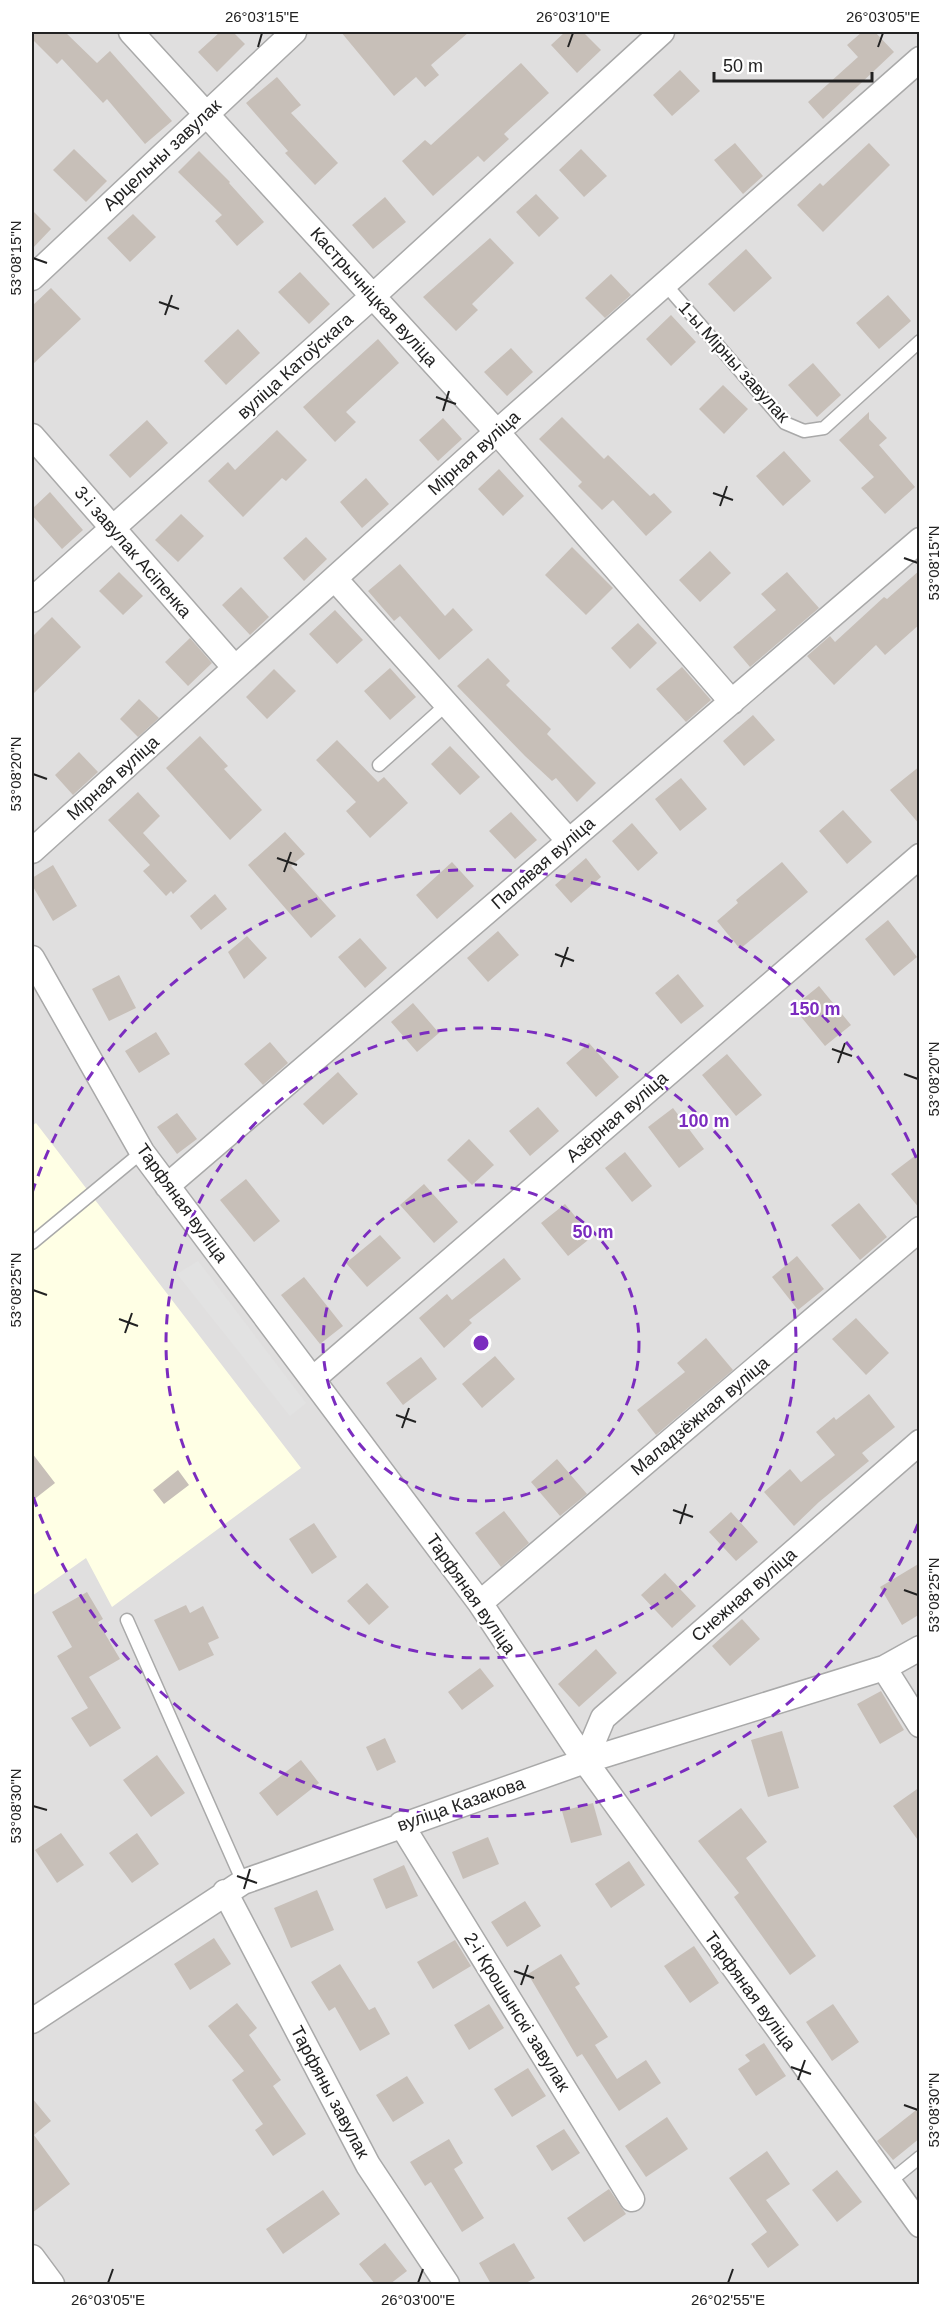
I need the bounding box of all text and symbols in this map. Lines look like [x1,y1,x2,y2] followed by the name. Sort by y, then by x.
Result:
[225,8,299,25] text: 26°03'15"E
[536,8,610,25] text: 26°03'10"E
[846,8,920,25] text: 26°03'05"E
[714,45,872,83] scale bar
[723,56,763,76] text: 50 m
[99,95,225,215] street label: Арцельны завулак
[7,220,24,296] text: 53°08'15"N
[306,223,442,371] street label: Кастрычніцкая вуліца
[675,298,793,426] street label: 1-ы Мірны завулак
[233,308,357,423] street label: вуліца Катоўскага
[424,406,525,499] street label: Мірная вуліца
[71,482,196,622] street label: 3-і завулак Асіпенка
[925,525,942,601] text: 53°08'15"N
[63,731,164,824] street label: Мірная вуліца
[7,736,24,812] text: 53°08'20"N
[487,812,599,913] street label: Палявая вуліца
[789,999,841,1019] text: 150 m
[925,1041,942,1117] text: 53°08'20"N
[562,1067,672,1166] street label: Азёрная вуліца
[678,1111,730,1131] text: 100 m
[132,1140,232,1267] street label: Тарфяная вуліца
[572,1222,614,1242] text: 50 m
[7,1252,24,1328] text: 53°08'25"N
[471,1333,491,1353] centre of rings
[627,1352,774,1480] street label: Маладзёжная вуліца
[422,1530,520,1659] street label: Тарфяная вуліца
[688,1543,801,1646] street label: Снежная вуліца
[925,1557,942,1633] text: 53°08'25"N
[7,1768,24,1844] text: 53°08'30"N
[395,1772,528,1835] street label: вуліца Казакова
[700,1928,800,2055] street label: Тарфяная вуліца
[460,1929,574,2095] street label: 2-і Крошынскі завулак
[287,2022,373,2162] street label: Тарфяны завулак
[925,2072,942,2148] text: 53°08'30"N
[71,2291,145,2308] text: 26°03'05"E
[381,2291,455,2308] text: 26°03'00"E
[691,2291,765,2308] text: 26°02'55"E

